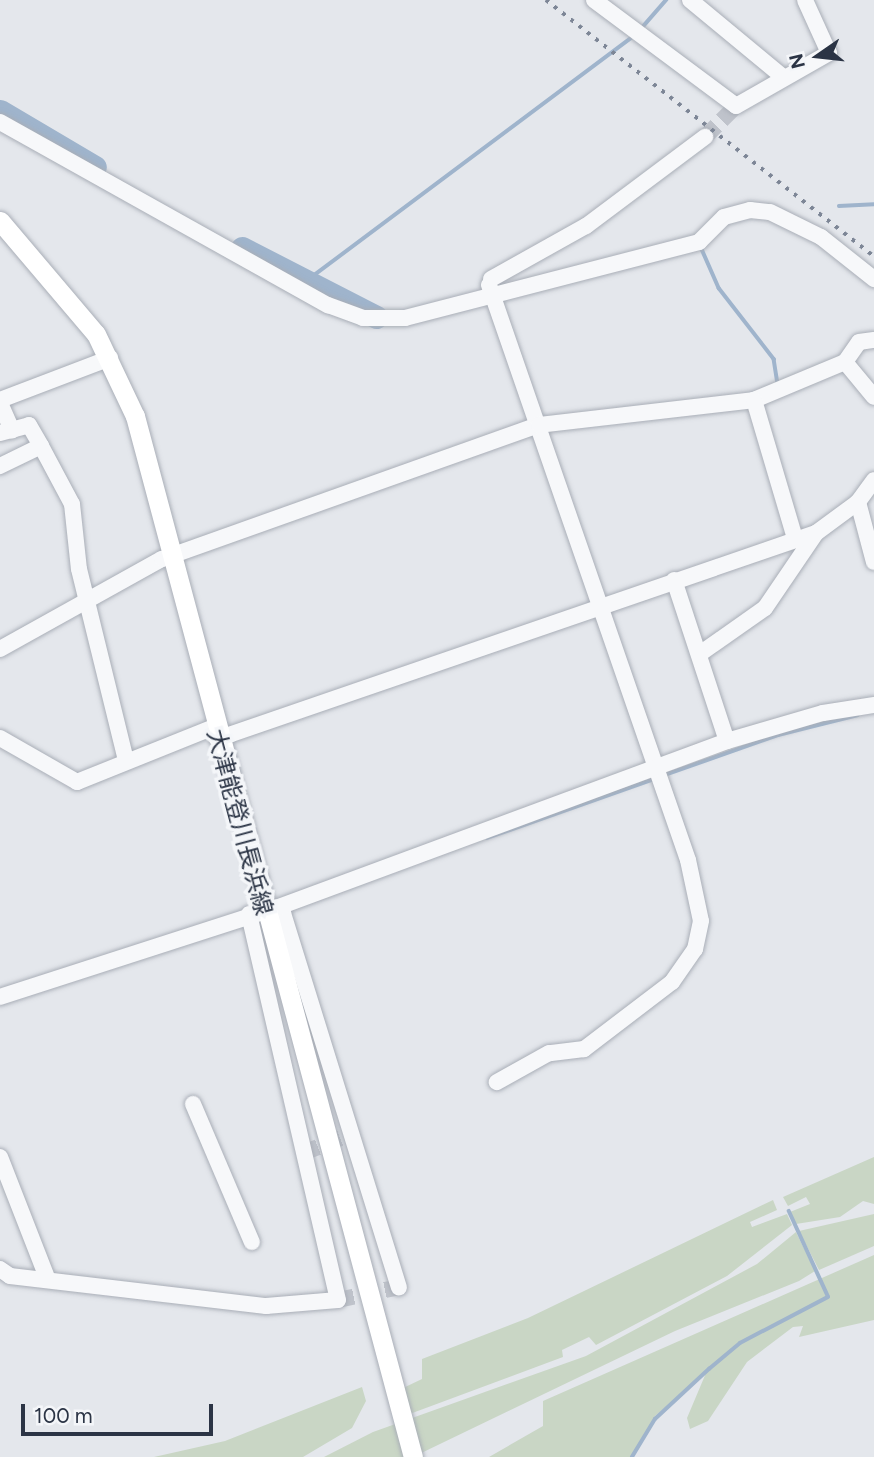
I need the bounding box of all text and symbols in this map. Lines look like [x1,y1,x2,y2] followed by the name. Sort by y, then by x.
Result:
[783,21,853,91] north arrow
[784,51,810,71] text: N
[201,726,279,918] street label: 大津能登川長浜線
[24,1390,217,1434] scale bar
[34,1403,93,1428] text: 100 m

